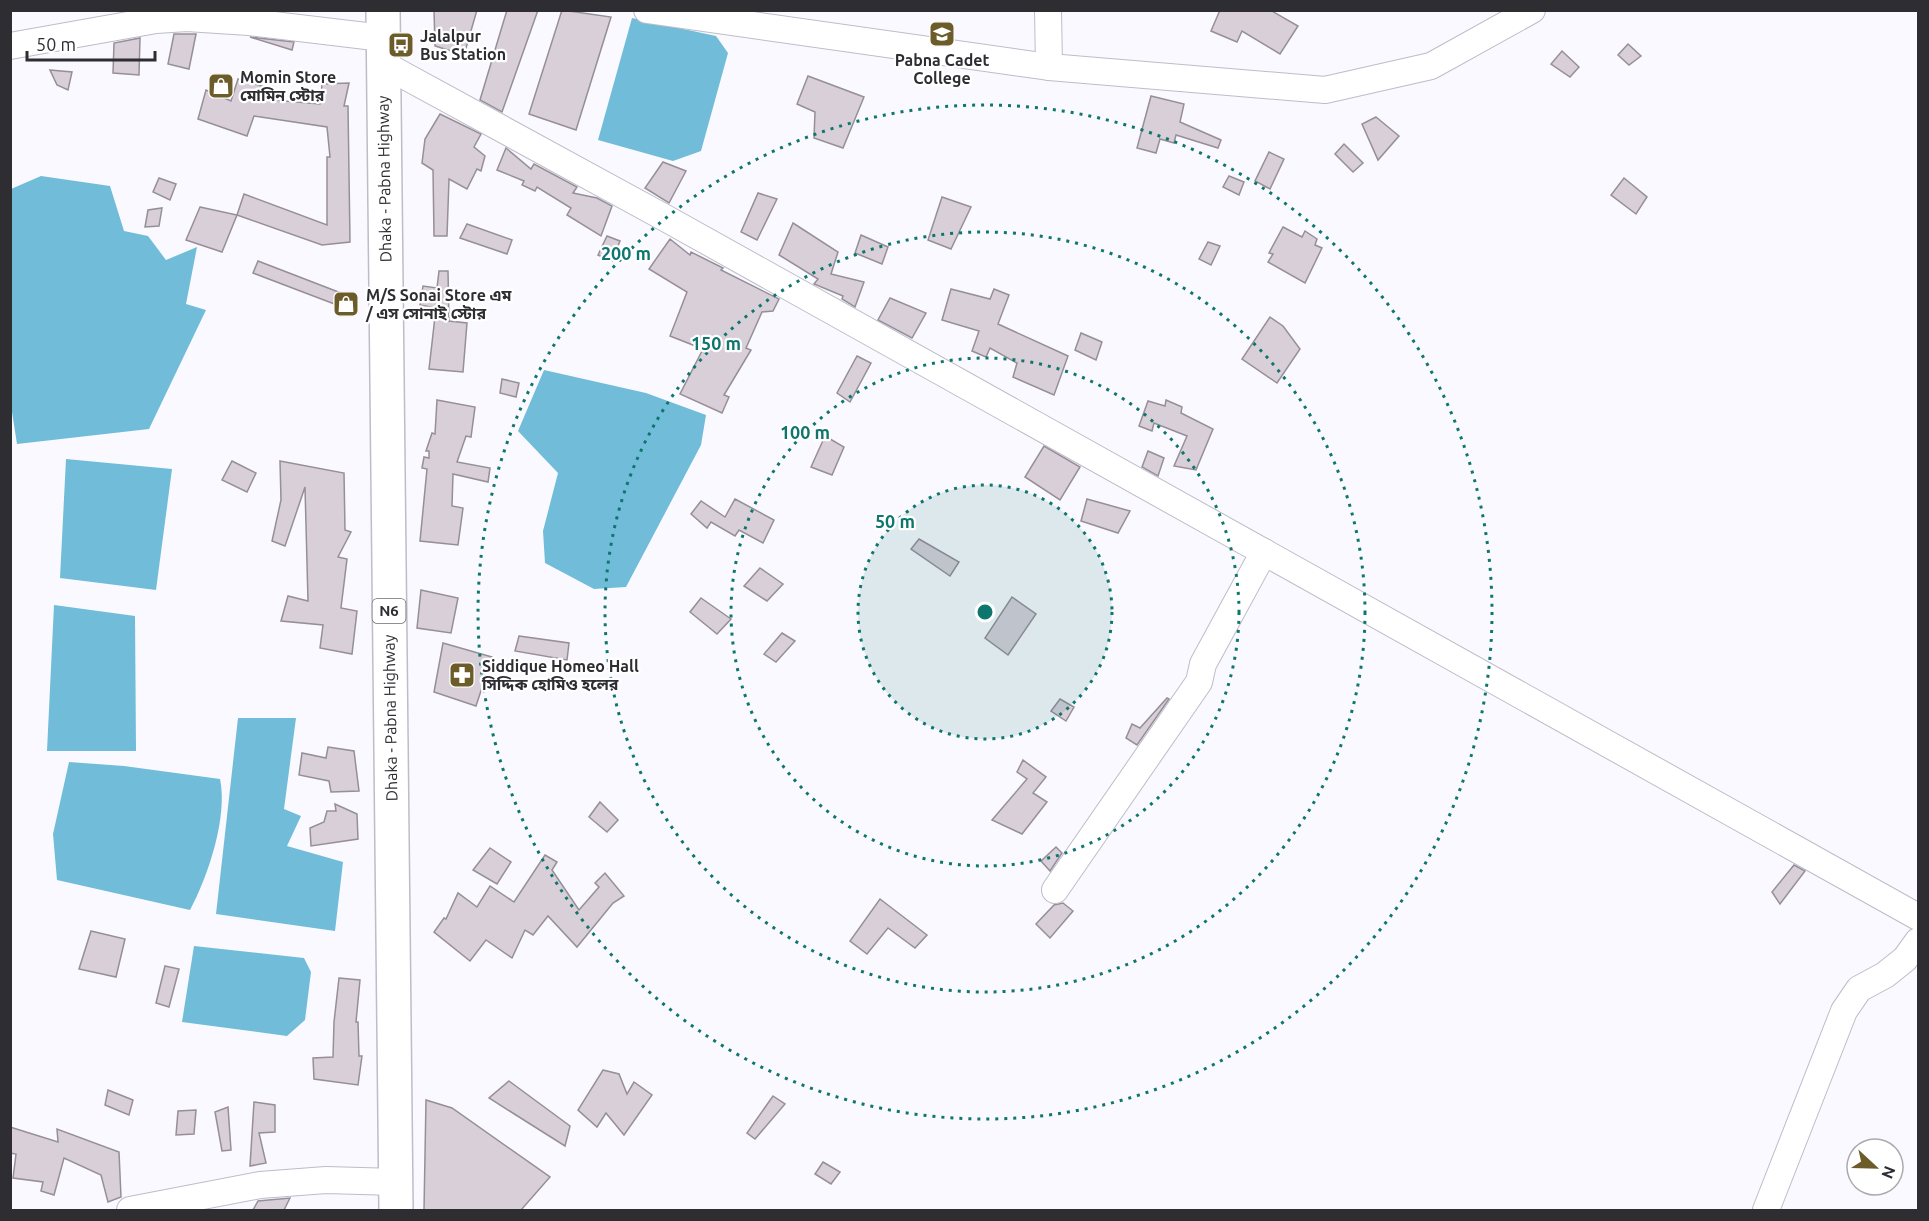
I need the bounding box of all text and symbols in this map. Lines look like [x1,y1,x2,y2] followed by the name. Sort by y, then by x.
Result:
[927,19,957,49] school or university icon: Pabna Cadet College
[27,24,154,62] scale bar
[420,27,506,63] place label: Jalalpur Bus Station
[386,30,416,60] bus stop icon: Jalalpur Bus Station
[36,34,76,54] text: 50 m
[895,51,989,87] place label: Pabna Cadet College
[240,68,336,104] place label: Momin Store মোমিন স্টোর
[206,71,236,101] shop icon: Momin Store মোমিন স্টোর
[374,95,394,262] street label: Dhaka - Pabna Highway
[601,243,651,263] text: 200 m
[365,286,512,322] place label: M/S Sonai Store এম / এস সোনাই স্টোর
[331,289,361,319] shop icon: M/S Sonai Store এম / এস সোনাই স্টোর
[691,333,741,353] text: 150 m
[780,422,830,442] text: 100 m
[875,511,915,531] text: 50 m
[372,599,406,623] road number: N6
[975,602,995,622] centre of rings
[380,634,400,801] street label: Dhaka - Pabna Highway
[481,657,639,693] place label: Siddique Homeo Hall সিদ্দিক হোমিও হলের
[447,660,477,690] pharmacy icon: Siddique Homeo Hall সিদ্দিক হোমিও হলের
[1845,1137,1905,1197] north arrow
[1878,1164,1899,1182] text: N

